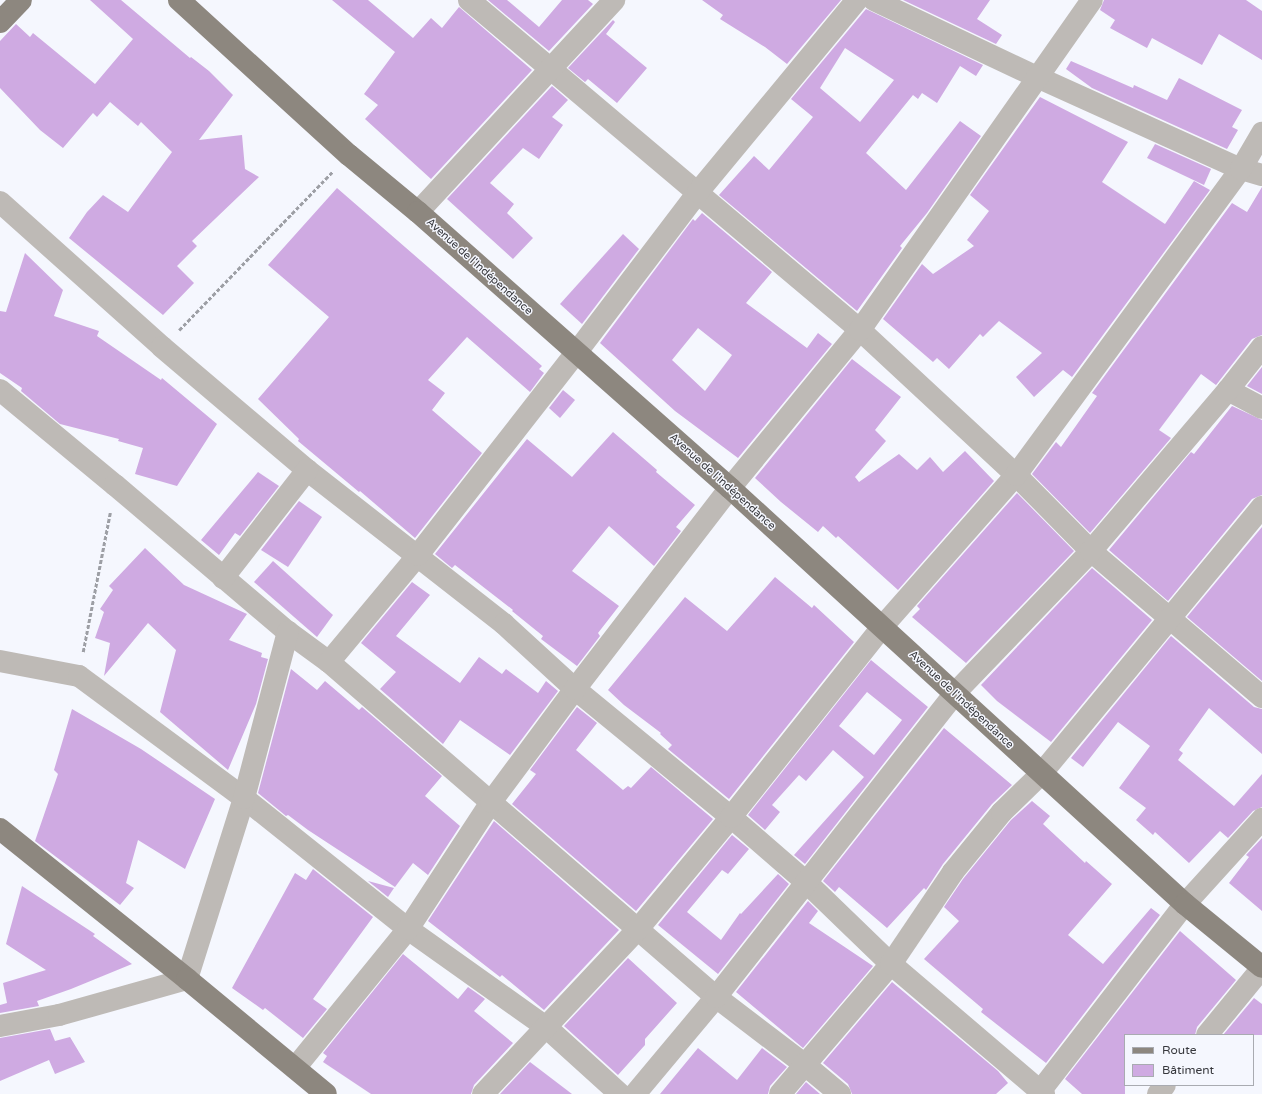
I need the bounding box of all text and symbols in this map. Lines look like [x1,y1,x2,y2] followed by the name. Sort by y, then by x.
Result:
[423,216,535,318] street label: Avenue de l'Indépendance
[666,431,778,533] street label: Avenue de l'Indépendance
[906,648,1016,752] street label: Avenue de l'Indépendance
[1124,1034,1254,1086] legend
[1162,1043,1196,1057] text: Route
[1162,1063,1214,1077] text: Bâtiment

